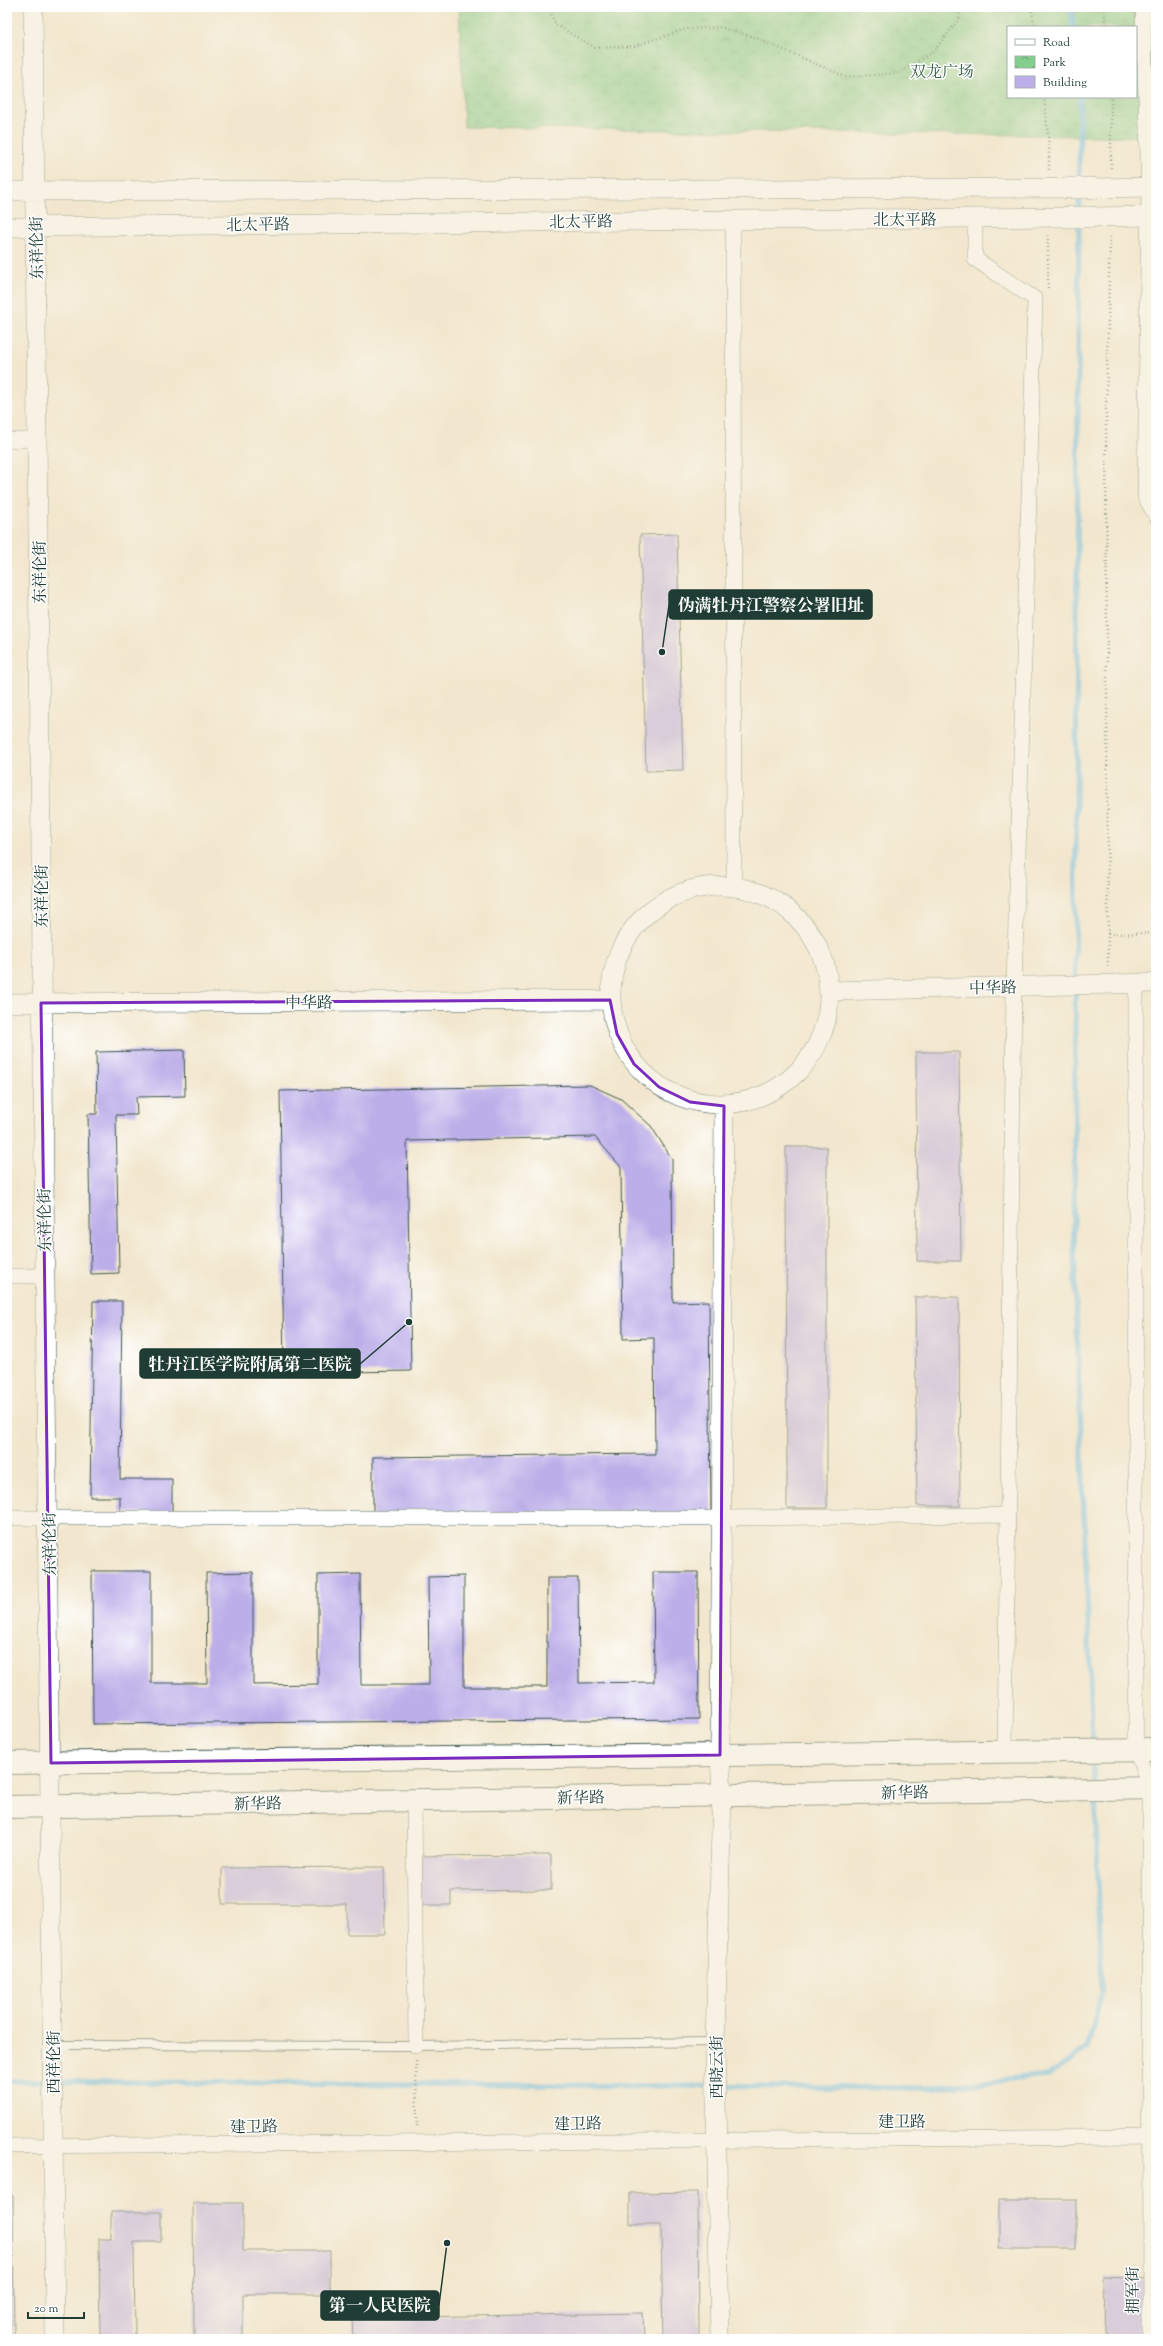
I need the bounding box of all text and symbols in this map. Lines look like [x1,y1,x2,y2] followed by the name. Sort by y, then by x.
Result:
[1007,26,1137,98] legend
[1043,34,1070,52] text: Road
[1043,54,1066,72] text: Park
[910,62,974,85] park label: 双龙广场
[1043,74,1087,92] text: Building
[873,210,937,233] street label: 北太平路
[549,211,613,236] street label: 北太平路
[226,214,290,239] street label: 北太平路
[26,216,51,280] street label: 东祥伦街
[30,540,53,604] street label: 东祥伦街
[669,590,872,619] callout: 伪满牡丹江警察公署旧址
[678,595,865,619] text: 伪满牡丹江警察公署旧址
[32,864,55,928] street label: 东祥伦街
[969,978,1017,1001] street label: 中华路
[285,993,333,1016] street label: 中华路
[34,1188,59,1252] street label: 东祥伦街
[140,1349,360,1378] callout: 牡丹江医学院附属第二医院
[148,1354,352,1378] text: 牡丹江医学院附属第二医院
[39,1512,64,1576] street label: 东祥伦街
[881,1783,929,1806] street label: 新华路
[557,1788,605,1811] street label: 新华路
[234,1794,282,1817] street label: 新华路
[44,2030,67,2094] street label: 西祥伦街
[707,2035,730,2099] street label: 西晓云街
[878,2112,926,2135] street label: 建卫路
[554,2114,602,2137] street label: 建卫路
[230,2117,278,2140] street label: 建卫路
[1123,2266,1146,2314] street label: 拥军街
[321,2291,439,2320] callout: 第一人民医院
[28,2294,84,2320] scale bar
[329,2295,431,2319] text: 第一人民医院
[34,2300,59,2318] text: 20 m

